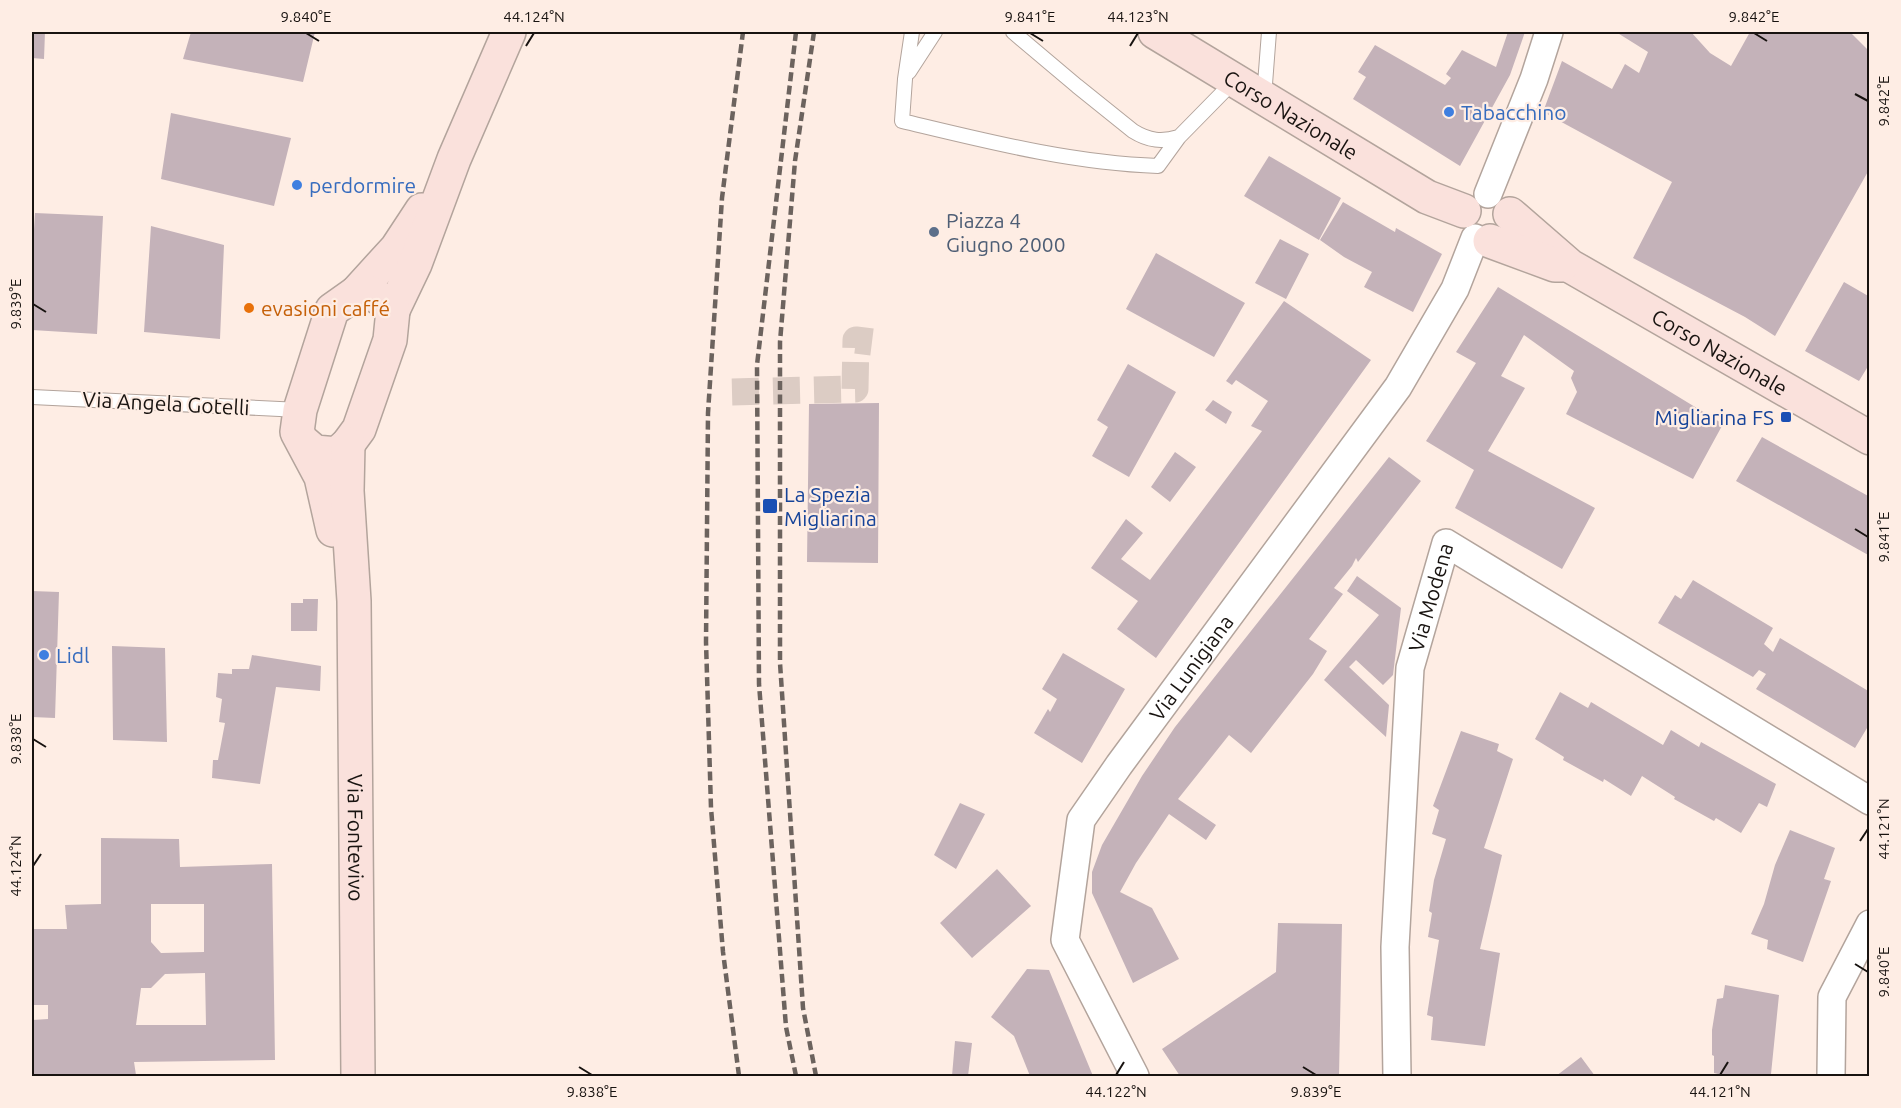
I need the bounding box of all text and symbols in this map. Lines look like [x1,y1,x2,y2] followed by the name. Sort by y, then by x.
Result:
[281,8,331,25] text: 9.840°E
[503,8,565,25] text: 44.124°N
[1005,8,1055,25] text: 9.841°E
[1107,8,1169,25] text: 44.123°N
[1729,8,1779,25] text: 9.842°E
[1220,65,1362,164] street label: Corso Nazionale
[1875,76,1892,126] text: 9.842°E
[1461,100,1567,124] place label: Tabacchino
[1442,105,1456,119] marker: Tabacchino
[309,173,416,197] place label: perdormire
[290,178,304,192] marker: perdormire
[946,208,1066,256] place label: Piazza 4 Giugno 2000
[927,225,941,239] marker: Piazza 4 Giugno 2000
[7,279,24,329] text: 9.839°E
[261,296,390,320] place label: evasioni caffé
[242,301,256,315] marker: evasioni caffé
[1648,304,1792,400] street label: Corso Nazionale
[82,387,250,419] street label: Via Angela Gotelli
[1654,405,1774,429] place label: Migliarina FS
[1779,410,1793,424] marker: Migliarina FS
[784,482,877,530] place label: La Spezia Migliarina
[761,497,779,515] marker: La Spezia Migliarina
[1875,512,1892,562] text: 9.841°E
[1403,540,1457,654] street label: Via Modena
[1144,610,1238,725] street label: Via Lunigiana
[56,643,90,667] place label: Lidl
[37,648,51,662] marker: Lidl
[7,714,24,764] text: 9.838°E
[343,774,369,902] street label: Via Fontevivo
[1875,798,1892,860] text: 44.121°N
[7,835,24,897] text: 44.124°N
[1875,947,1892,997] text: 9.840°E
[567,1083,617,1100] text: 9.838°E
[1085,1083,1147,1100] text: 44.122°N
[1291,1083,1341,1100] text: 9.839°E
[1689,1083,1751,1100] text: 44.121°N

